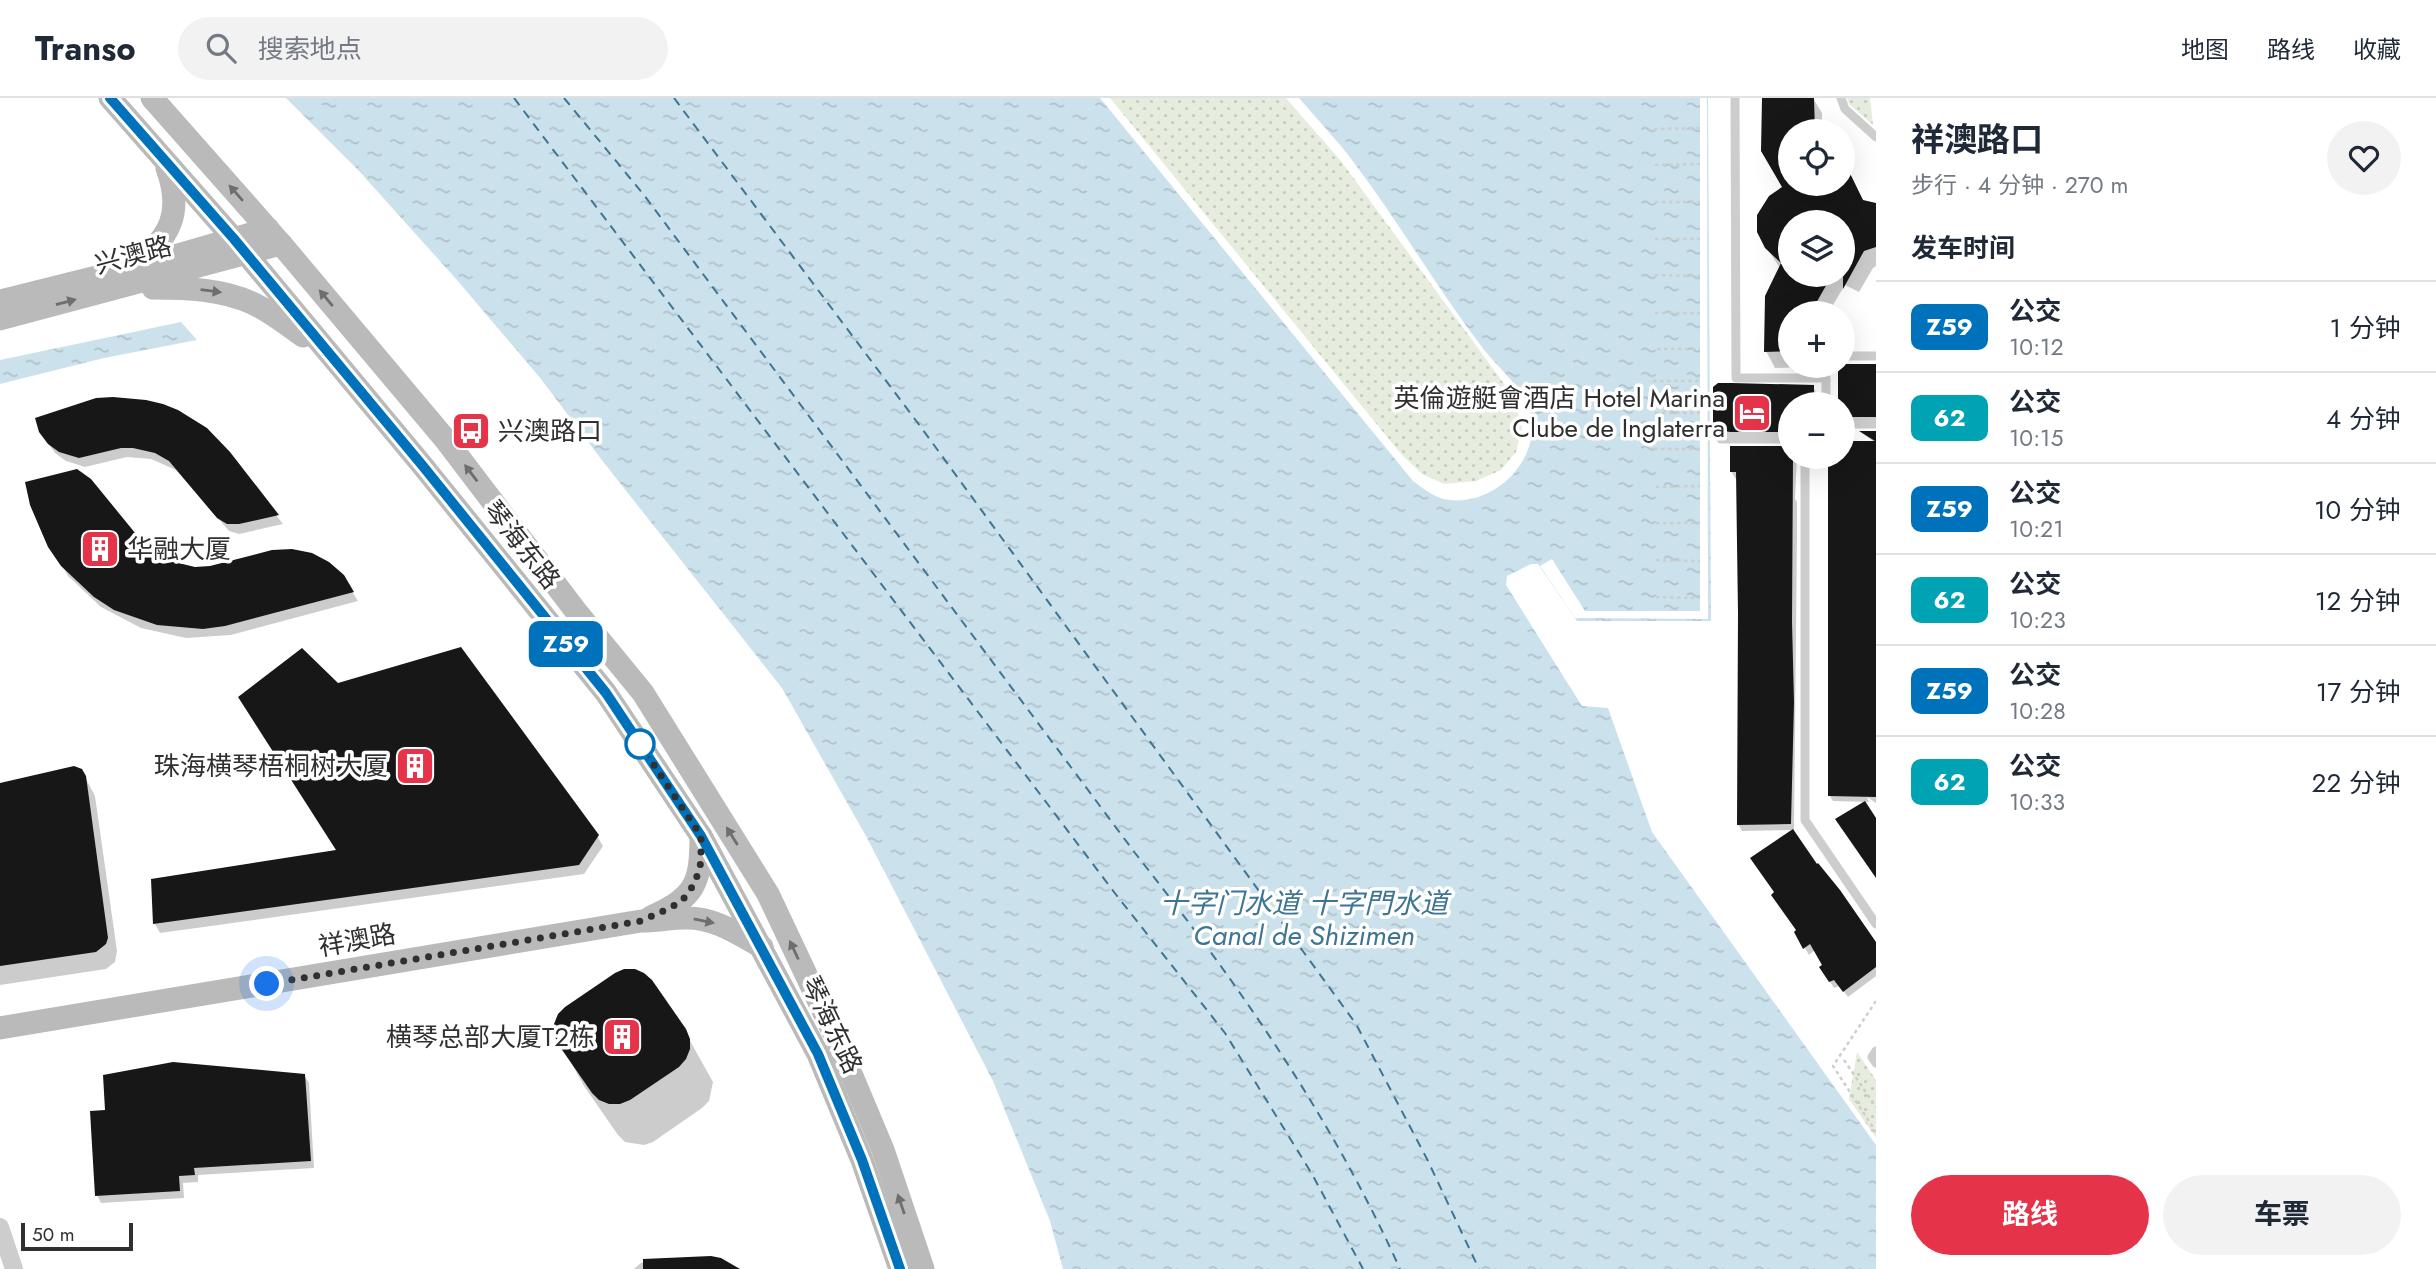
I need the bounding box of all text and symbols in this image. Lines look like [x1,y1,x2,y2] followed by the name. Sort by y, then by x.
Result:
[178,17,668,80] search box
[35,25,136,72] text: Transo
[202,29,240,67] icon: search
[258,30,362,68] text: 搜索地点
[2181,32,2229,67] text: 地图
[2267,32,2315,67] text: 路线
[2353,32,2401,67] text: 收藏
[1911,116,2043,163] text: 祥澳路口
[1778,119,1855,469] map controls
[1778,119,1855,196] button: locate
[2327,121,2401,195] button: heart
[1911,168,2129,202] text: 步行 · 4 分钟 · 270 m
[229,184,244,201] one-way arrow
[1778,210,1855,287] button: layers
[90,227,176,283] street label: 兴澳路
[1911,229,2015,267] text: 发车时间
[200,286,222,297] one-way arrow
[319,289,334,306] one-way arrow
[2009,292,2061,330] text: 公交
[55,296,77,307] one-way arrow
[1778,301,1855,378] button: +
[1926,309,1973,344] text: Z59
[2329,309,2401,347] text: 1 分钟
[2009,330,2064,364] text: 10:12
[1394,379,1725,447] place label: 英倫遊艇會酒店 Hotel Marina Clube de Inglaterra
[2009,383,2061,421] text: 公交
[1731,392,1773,434] hotel icon: 英倫遊艇會酒店 Hotel Marina Clube de Inglaterra
[1778,392,1855,469] button: −
[1934,400,1965,435] text: 62
[2326,400,2401,438] text: 4 分钟
[450,410,492,452] bus stop icon: 兴澳路口
[498,412,602,450] place label: 兴澳路口
[2009,421,2063,455] text: 10:15
[464,464,478,482] one-way arrow
[2009,474,2061,512] text: 公交
[1926,491,1973,526] text: Z59
[2314,491,2401,529] text: 10 分钟
[475,493,569,597] street label: 琴海东路
[2009,512,2064,546] text: 10:21
[79,528,121,570] building icon: 华融大厦
[127,530,231,568] place label: 华融大厦
[2009,565,2061,603] text: 公交
[1934,582,1965,617] text: 62
[2315,582,2401,620] text: 12 分钟
[2009,603,2066,637] text: 10:23
[526,621,606,667] line badge: Z59
[543,626,589,661] text: Z59
[2009,656,2061,694] text: 公交
[1926,673,1973,708] text: Z59
[2316,673,2401,711] text: 17 分钟
[2009,694,2066,728] text: 10:28
[625,729,655,759] unlabelled marker
[394,745,436,787] building icon: 珠海横琴梧桐树大厦
[154,747,388,785] place label: 珠海横琴梧桐树大厦
[2009,747,2061,785] text: 公交
[1934,764,1965,799] text: 62
[2312,764,2401,802] text: 22 分钟
[2009,785,2065,819] text: 10:33
[726,827,739,846] one-way arrow
[1160,883,1452,956] water label: 十字门水道 十字門水道 Canal de Shizimen
[315,915,399,965] street label: 祥澳路
[694,915,716,926] one-way arrow
[789,940,800,960] one-way arrow
[249,966,284,1001] your location
[792,970,872,1080] street label: 琴海东路
[601,1016,643,1058] building icon: 横琴总部大厦T2栋
[386,1018,595,1056] place label: 横琴总部大厦T2栋
[1911,1175,2149,1255] button: 路线
[2163,1175,2401,1255] button: 车票
[895,1194,906,1215] one-way arrow
[21,1220,133,1252] scale bar
[32,1221,75,1248] text: 50 m

